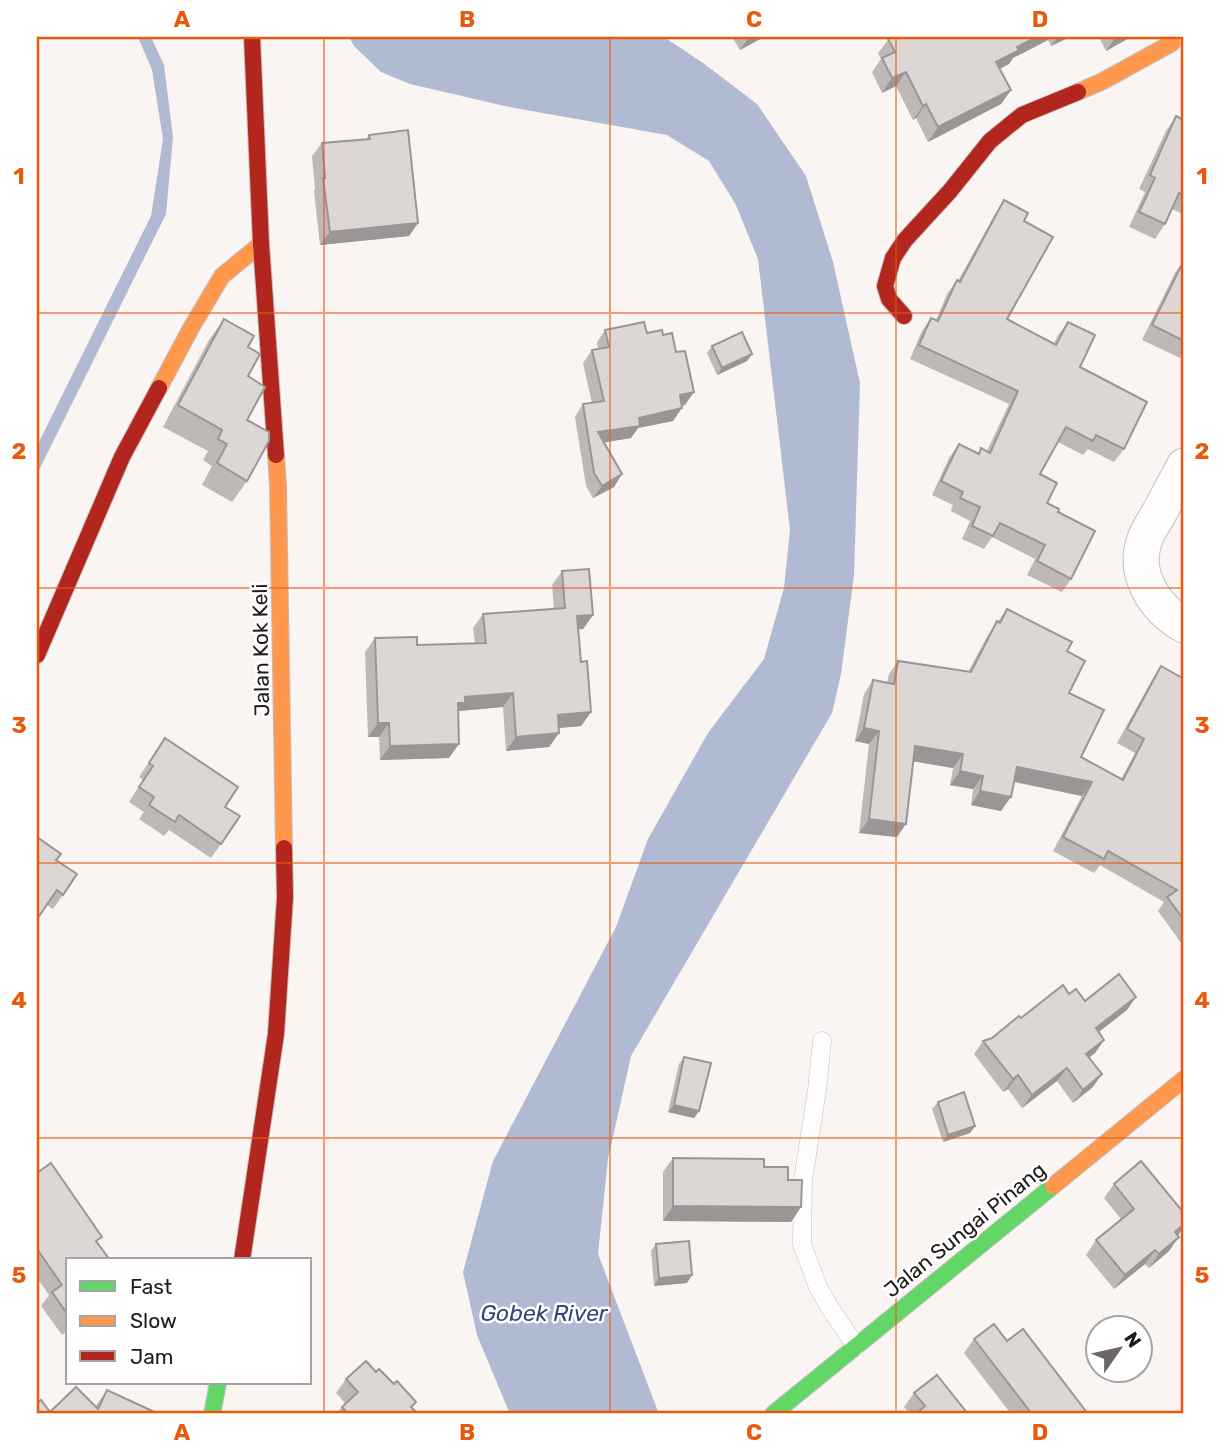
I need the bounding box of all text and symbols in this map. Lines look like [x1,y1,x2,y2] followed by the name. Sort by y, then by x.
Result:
[174,5,191,33] text: A
[459,5,475,33] text: B
[746,5,762,33] text: C
[1032,5,1048,33] text: D
[13,162,25,190] text: 1
[1196,162,1208,190] text: 1
[12,437,26,465] text: 2
[1195,437,1209,465] text: 2
[247,583,274,717] street label: Jalan Kok Keli
[11,711,27,739] text: 3
[1194,711,1210,739] text: 3
[11,986,27,1014] text: 4
[1194,986,1210,1014] text: 4
[879,1157,1050,1302] street label: Jalan Sungai Pinang
[66,1258,312,1384] legend
[12,1261,27,1289] text: 5
[1195,1261,1210,1289] text: 5
[130,1274,172,1299] text: Fast
[480,1299,609,1327] water label: Gobek River
[130,1308,177,1333] text: Slow
[1084,1314,1154,1384] north arrow
[1119,1328,1146,1352] text: N
[130,1344,174,1369] text: Jam
[174,1418,191,1446] text: A
[459,1418,475,1446] text: B
[746,1418,762,1446] text: C
[1032,1418,1048,1446] text: D

